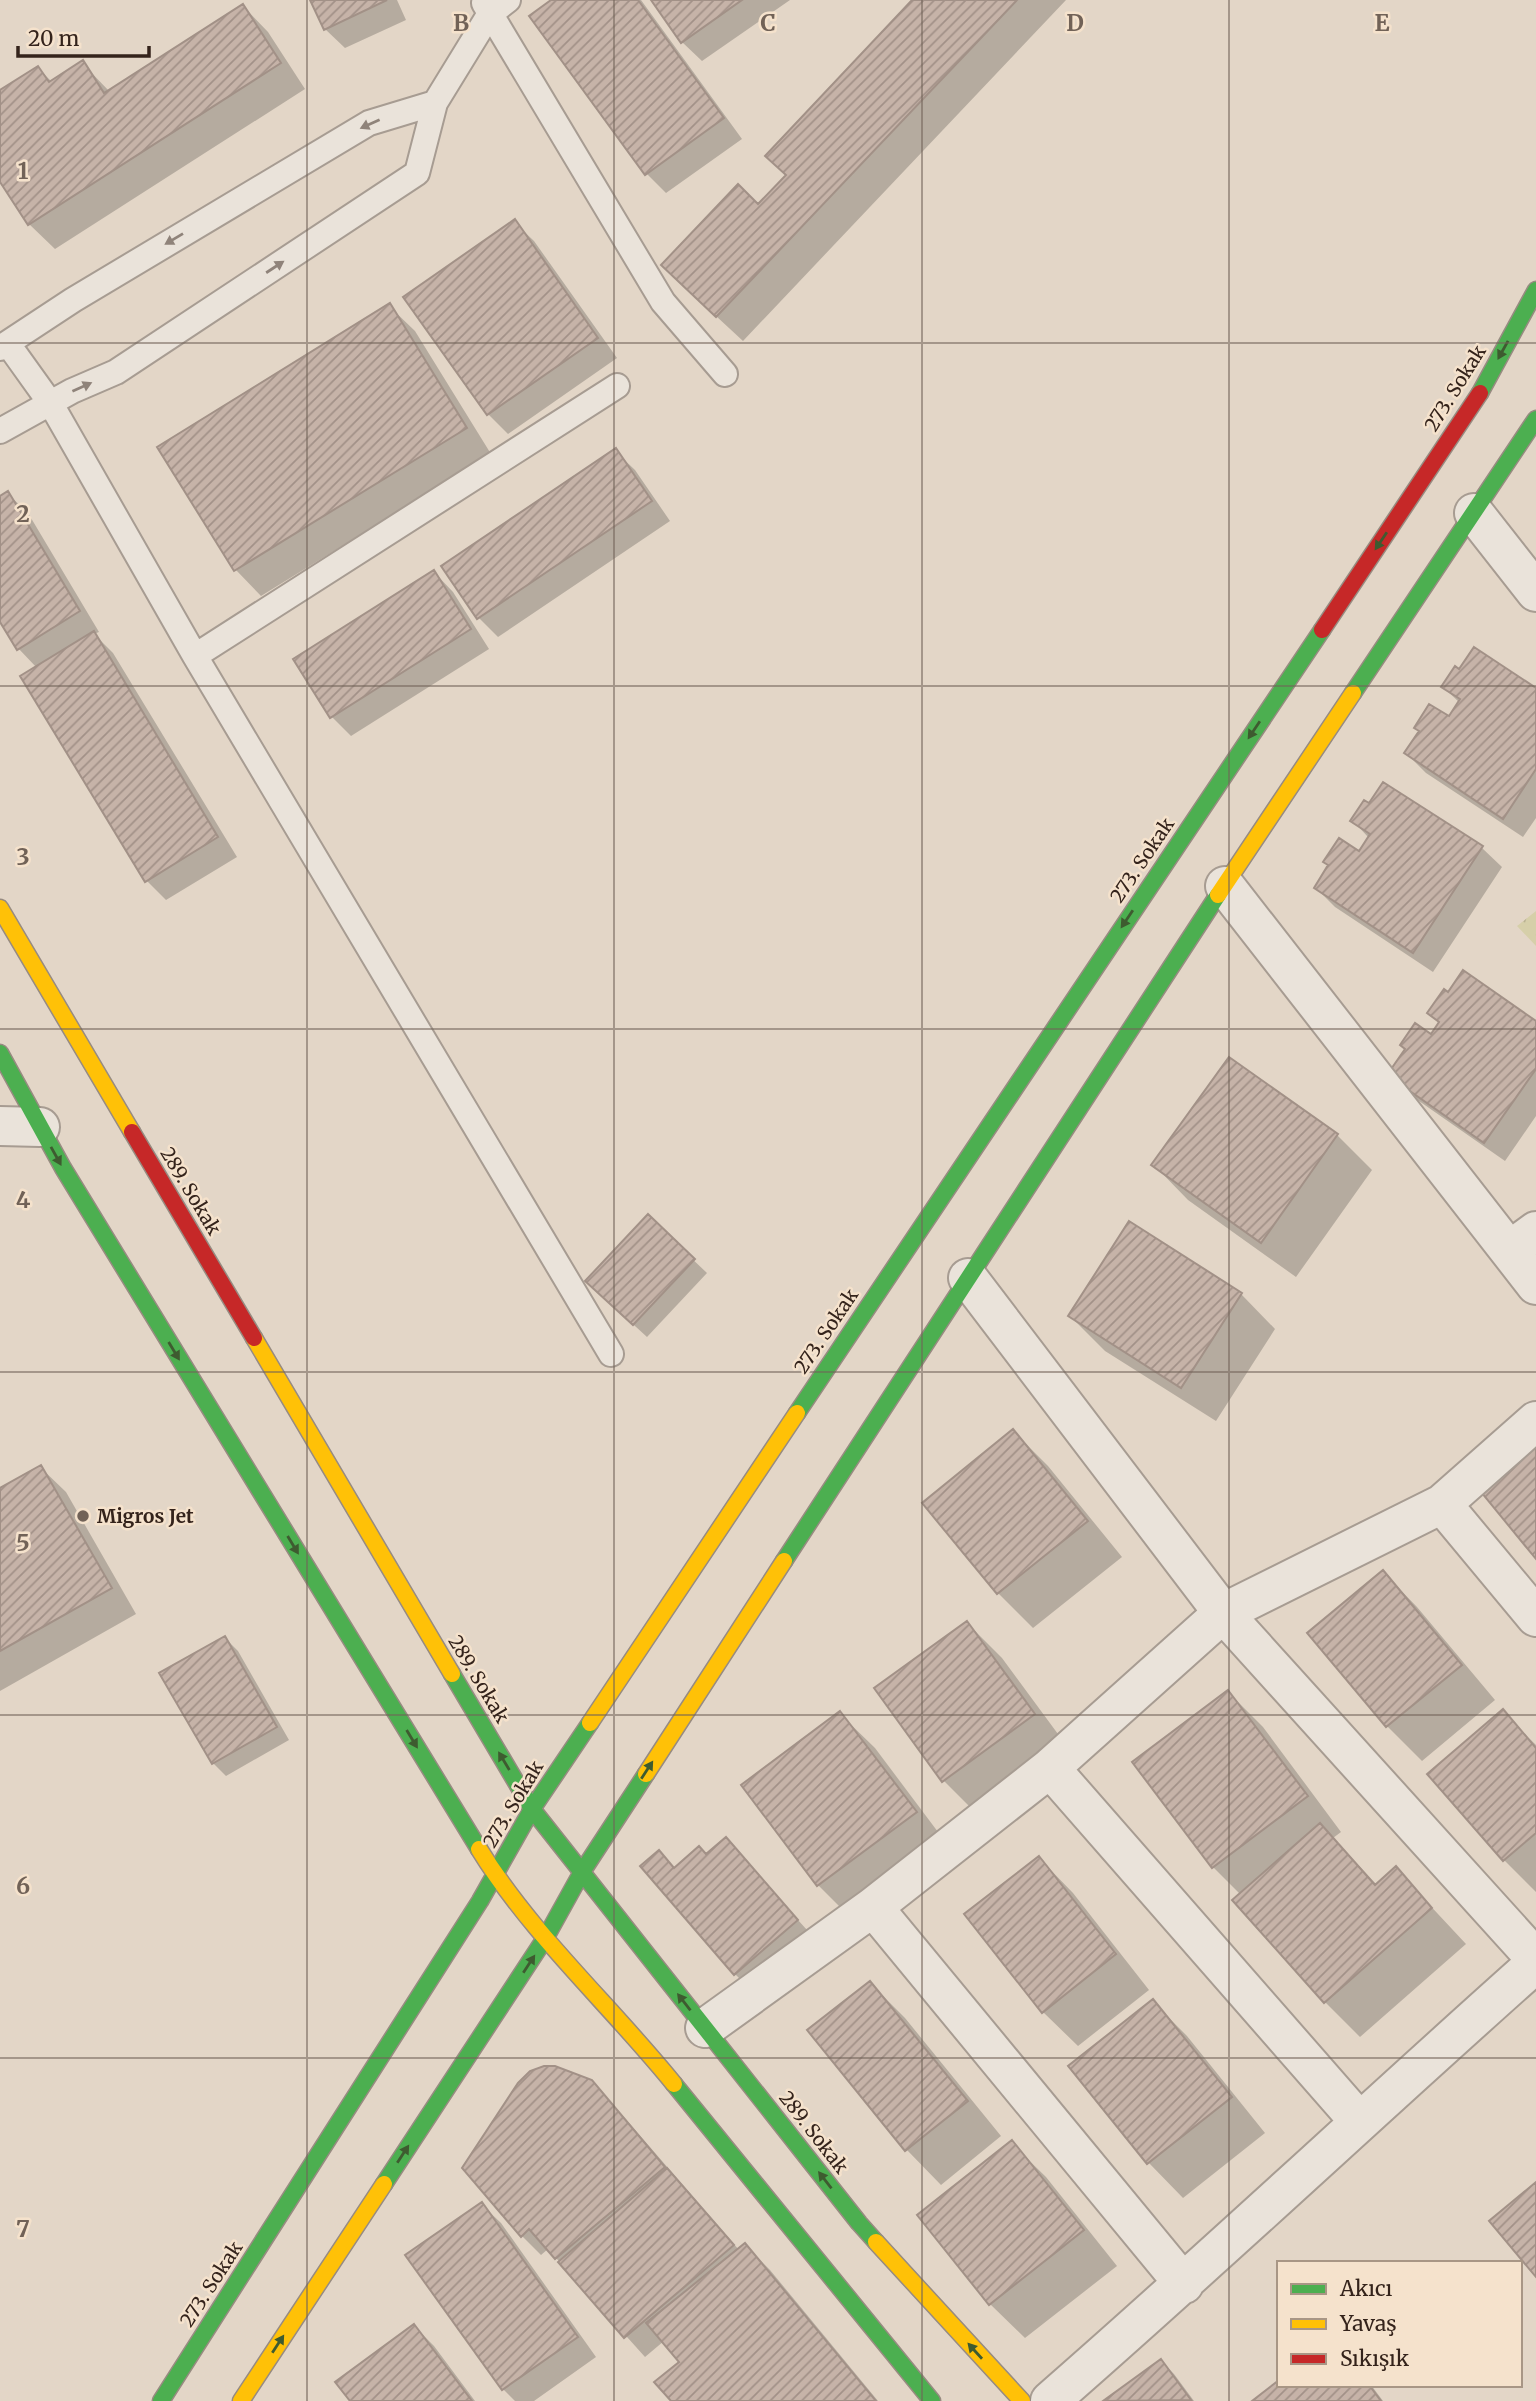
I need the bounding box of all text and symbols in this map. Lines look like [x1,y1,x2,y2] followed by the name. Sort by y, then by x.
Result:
[453,8,469,37] text: B
[760,8,776,37] text: C
[1066,8,1084,37] text: D
[1374,8,1390,37] text: E
[18,14,149,58] scale bar
[28,25,80,52] text: 20 m
[360,118,380,130] one-way arrow
[18,156,29,185] text: 1
[165,233,184,246] one-way arrow
[265,261,284,274] one-way arrow
[1419,340,1491,436] street label: 273. Sokak
[1497,340,1509,360] one-way arrow
[72,381,92,393] one-way arrow
[16,499,30,528] text: 2
[1374,532,1387,551] one-way arrow
[1248,721,1261,740] one-way arrow
[1105,813,1179,907] street label: 273. Sokak
[16,842,30,871] text: 3
[1120,910,1134,928] one-way arrow
[155,1143,227,1239] street label: 289. Sokak
[50,1147,62,1166] one-way arrow
[16,1185,31,1214] text: 4
[789,1284,863,1378] street label: 273. Sokak
[168,1341,181,1360] one-way arrow
[97,1504,194,1528] place label: Migros Jet
[75,1508,91,1524] marker: Migros Jet
[16,1528,30,1557] text: 5
[287,1535,300,1554] one-way arrow
[443,1631,515,1727] street label: 289. Sokak
[406,1729,418,1748] one-way arrow
[497,1752,510,1771] one-way arrow
[478,1756,548,1852] street label: 273. Sokak
[641,1760,654,1780] one-way arrow
[16,1871,30,1900] text: 6
[522,1954,535,1974] one-way arrow
[676,1993,691,2011] one-way arrow
[774,2086,854,2178] street label: 289. Sokak
[397,2144,410,2164] one-way arrow
[818,2172,833,2189] one-way arrow
[16,2214,30,2243] text: 7
[174,2237,248,2331] street label: 273. Sokak
[1277,2261,1522,2387] legend
[1339,2275,1393,2302] text: Akıcı
[1339,2310,1397,2337] text: Yavaş
[272,2334,285,2354] one-way arrow
[968,2343,984,2360] one-way arrow
[1340,2345,1410,2372] text: Sıkışık

